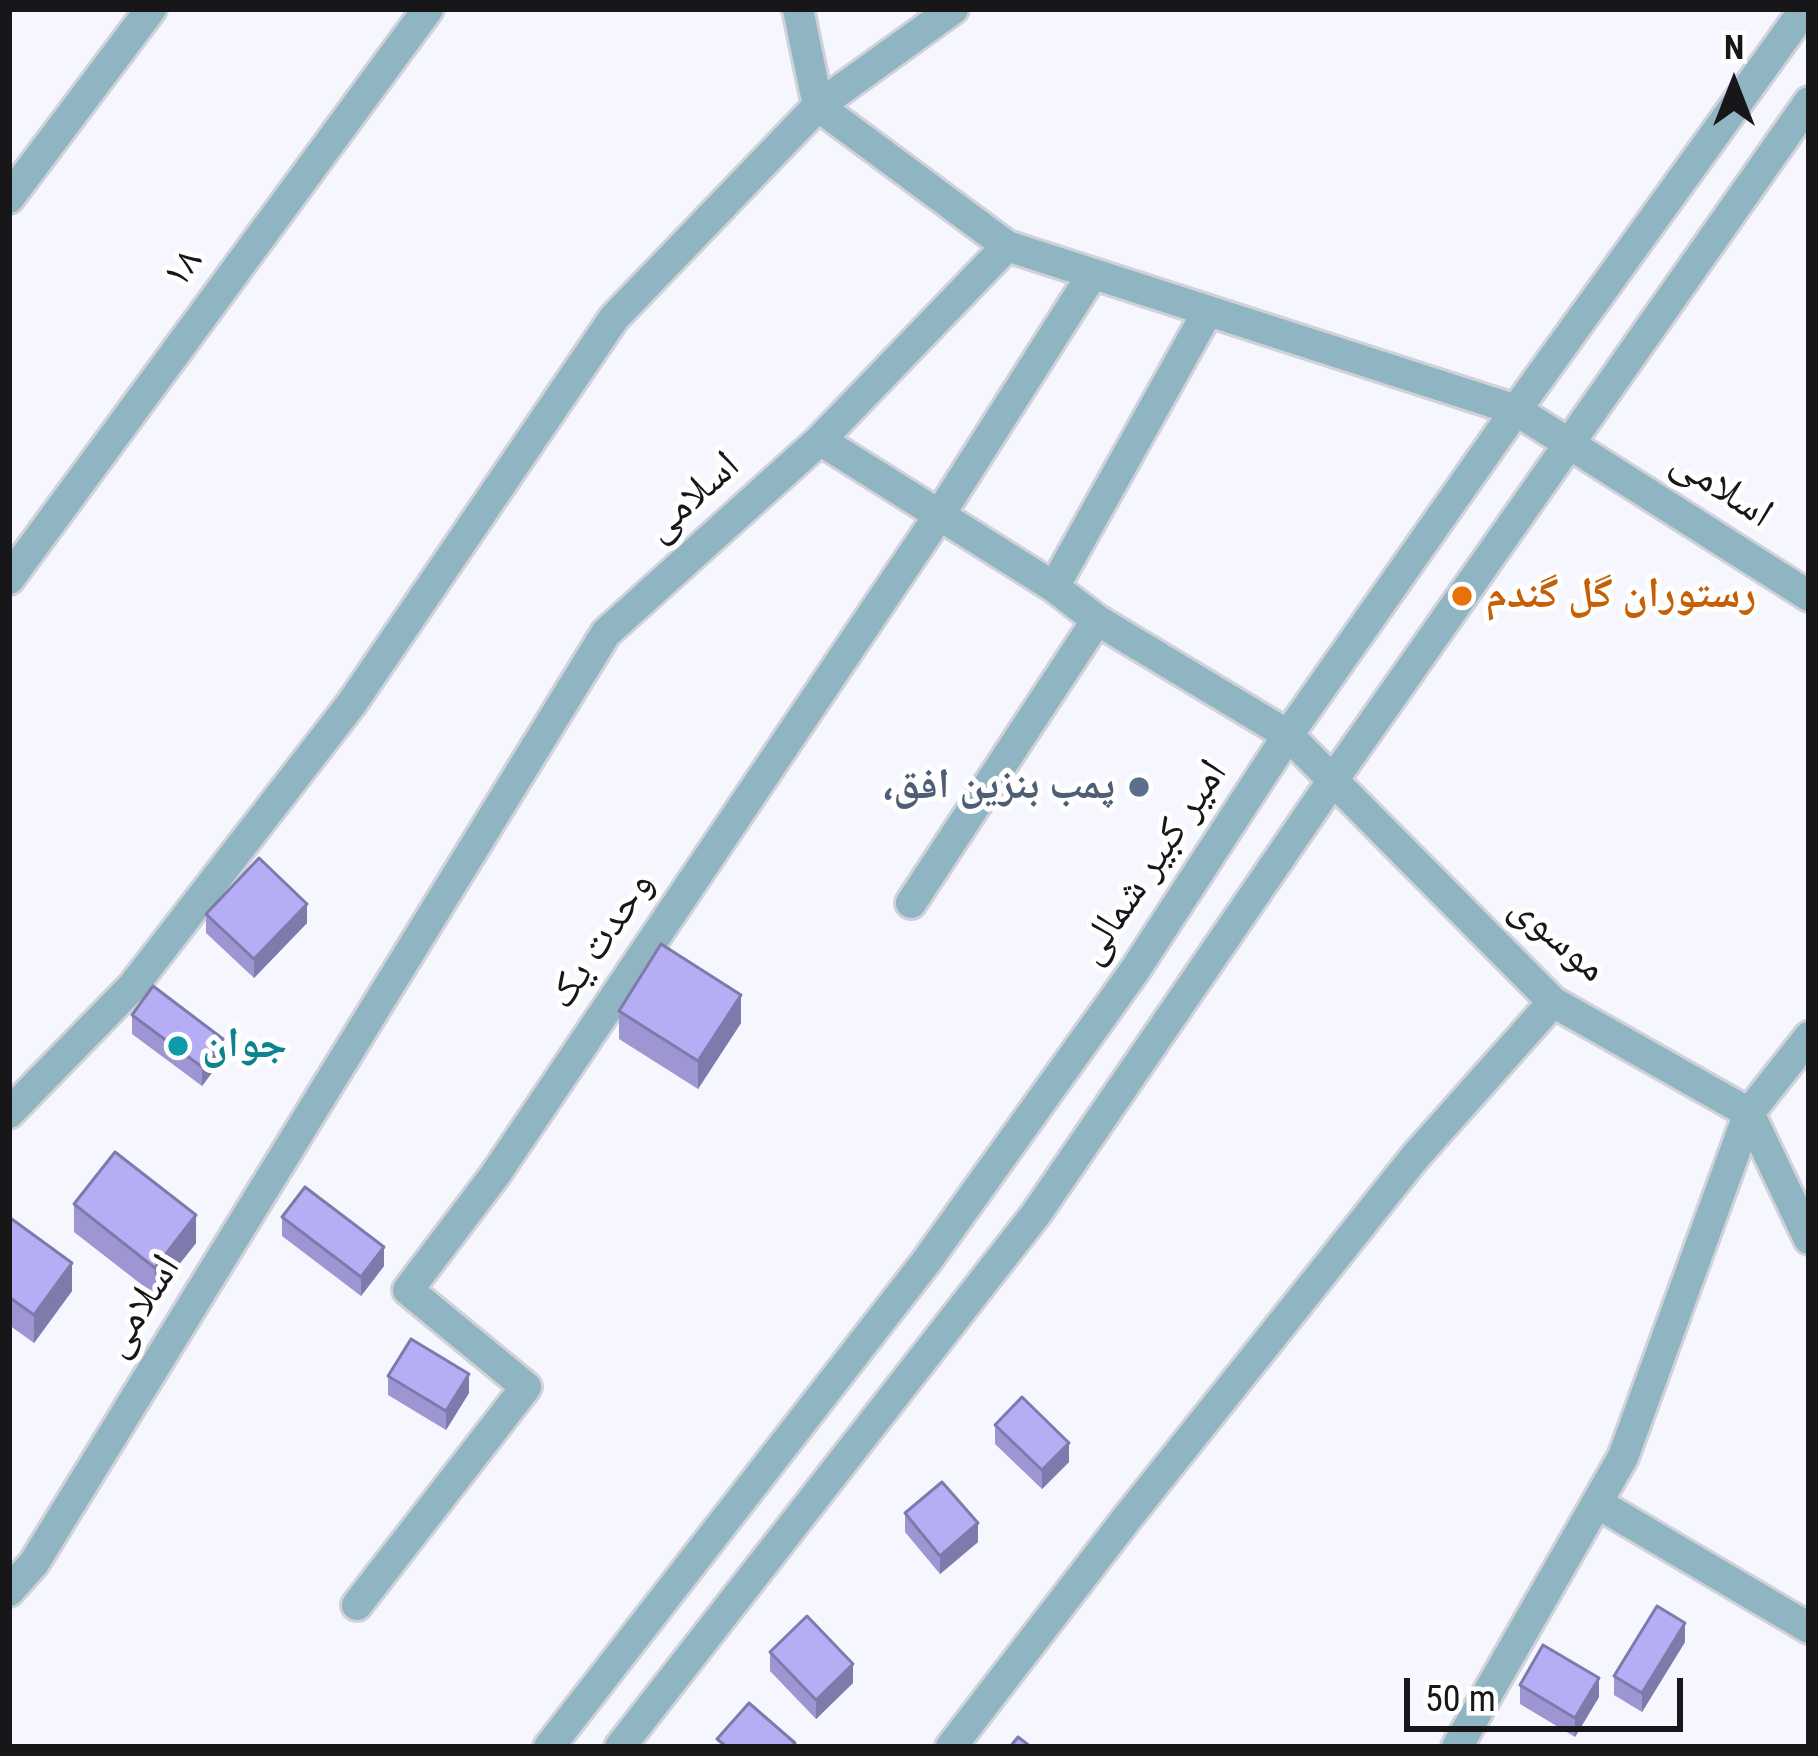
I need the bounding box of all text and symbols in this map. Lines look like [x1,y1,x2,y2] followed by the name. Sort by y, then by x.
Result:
[1674,24,1794,144] north arrow
[1724,28,1744,67] text: N
[153,239,215,299] street label: ۱۸
[1661,438,1781,540] street label: اسلامی
[635,442,751,554] street label: اسلامی
[1486,571,1756,621] place label: رستوران گل‌ گندم
[1449,583,1475,609] marker: رستوران گل‌ گندم
[1066,751,1240,975] street label: امیر کبیر شمالی
[882,762,1115,812] place label: ،پمب بنزین افق
[1126,774,1152,800] marker: ،پمب بنزین افق
[538,863,666,1019] street label: وحدت یک
[1498,883,1616,995] street label: موسوی
[202,1021,287,1071] place label: جوان
[165,1033,191,1059] marker: جوان
[91,1246,193,1368] street label: اسلامی
[1410,1654,1689,1728] scale bar
[1425,1678,1496,1720] text: 50 m

